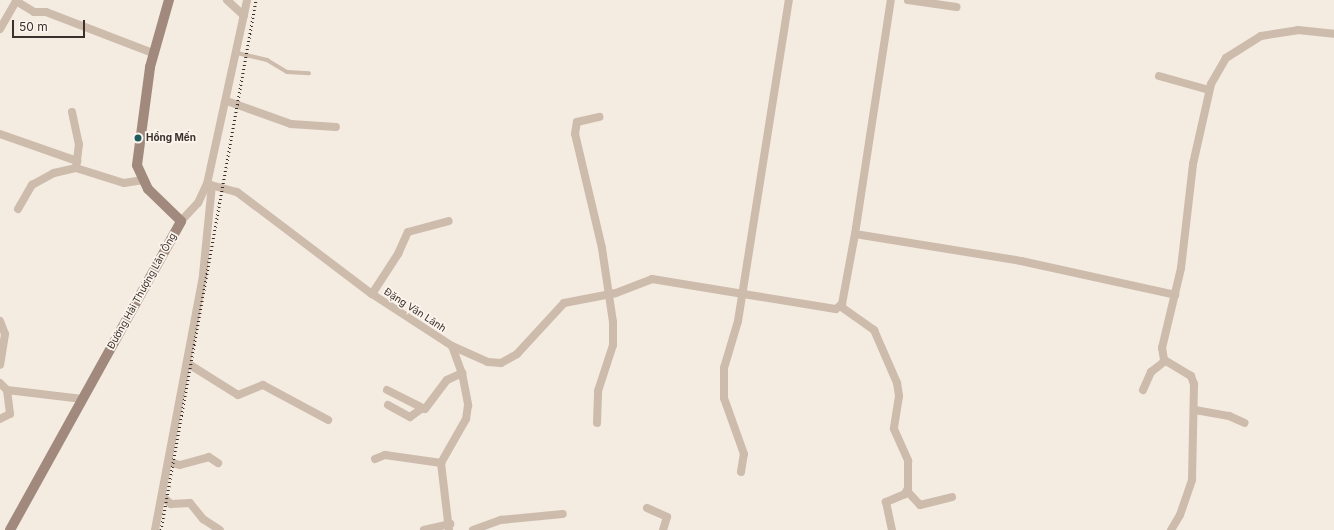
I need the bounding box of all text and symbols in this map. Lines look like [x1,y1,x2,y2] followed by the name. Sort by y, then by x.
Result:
[14,12,87,38] scale bar
[19,19,48,34] text: 50 m
[146,132,196,144] place label: Hồng Mến
[133,133,143,143] marker: Hồng Mến
[105,231,179,351] street label: Đường Hải Thượng Lãn Ông
[382,285,448,335] street label: Đặng Văn Lãnh

